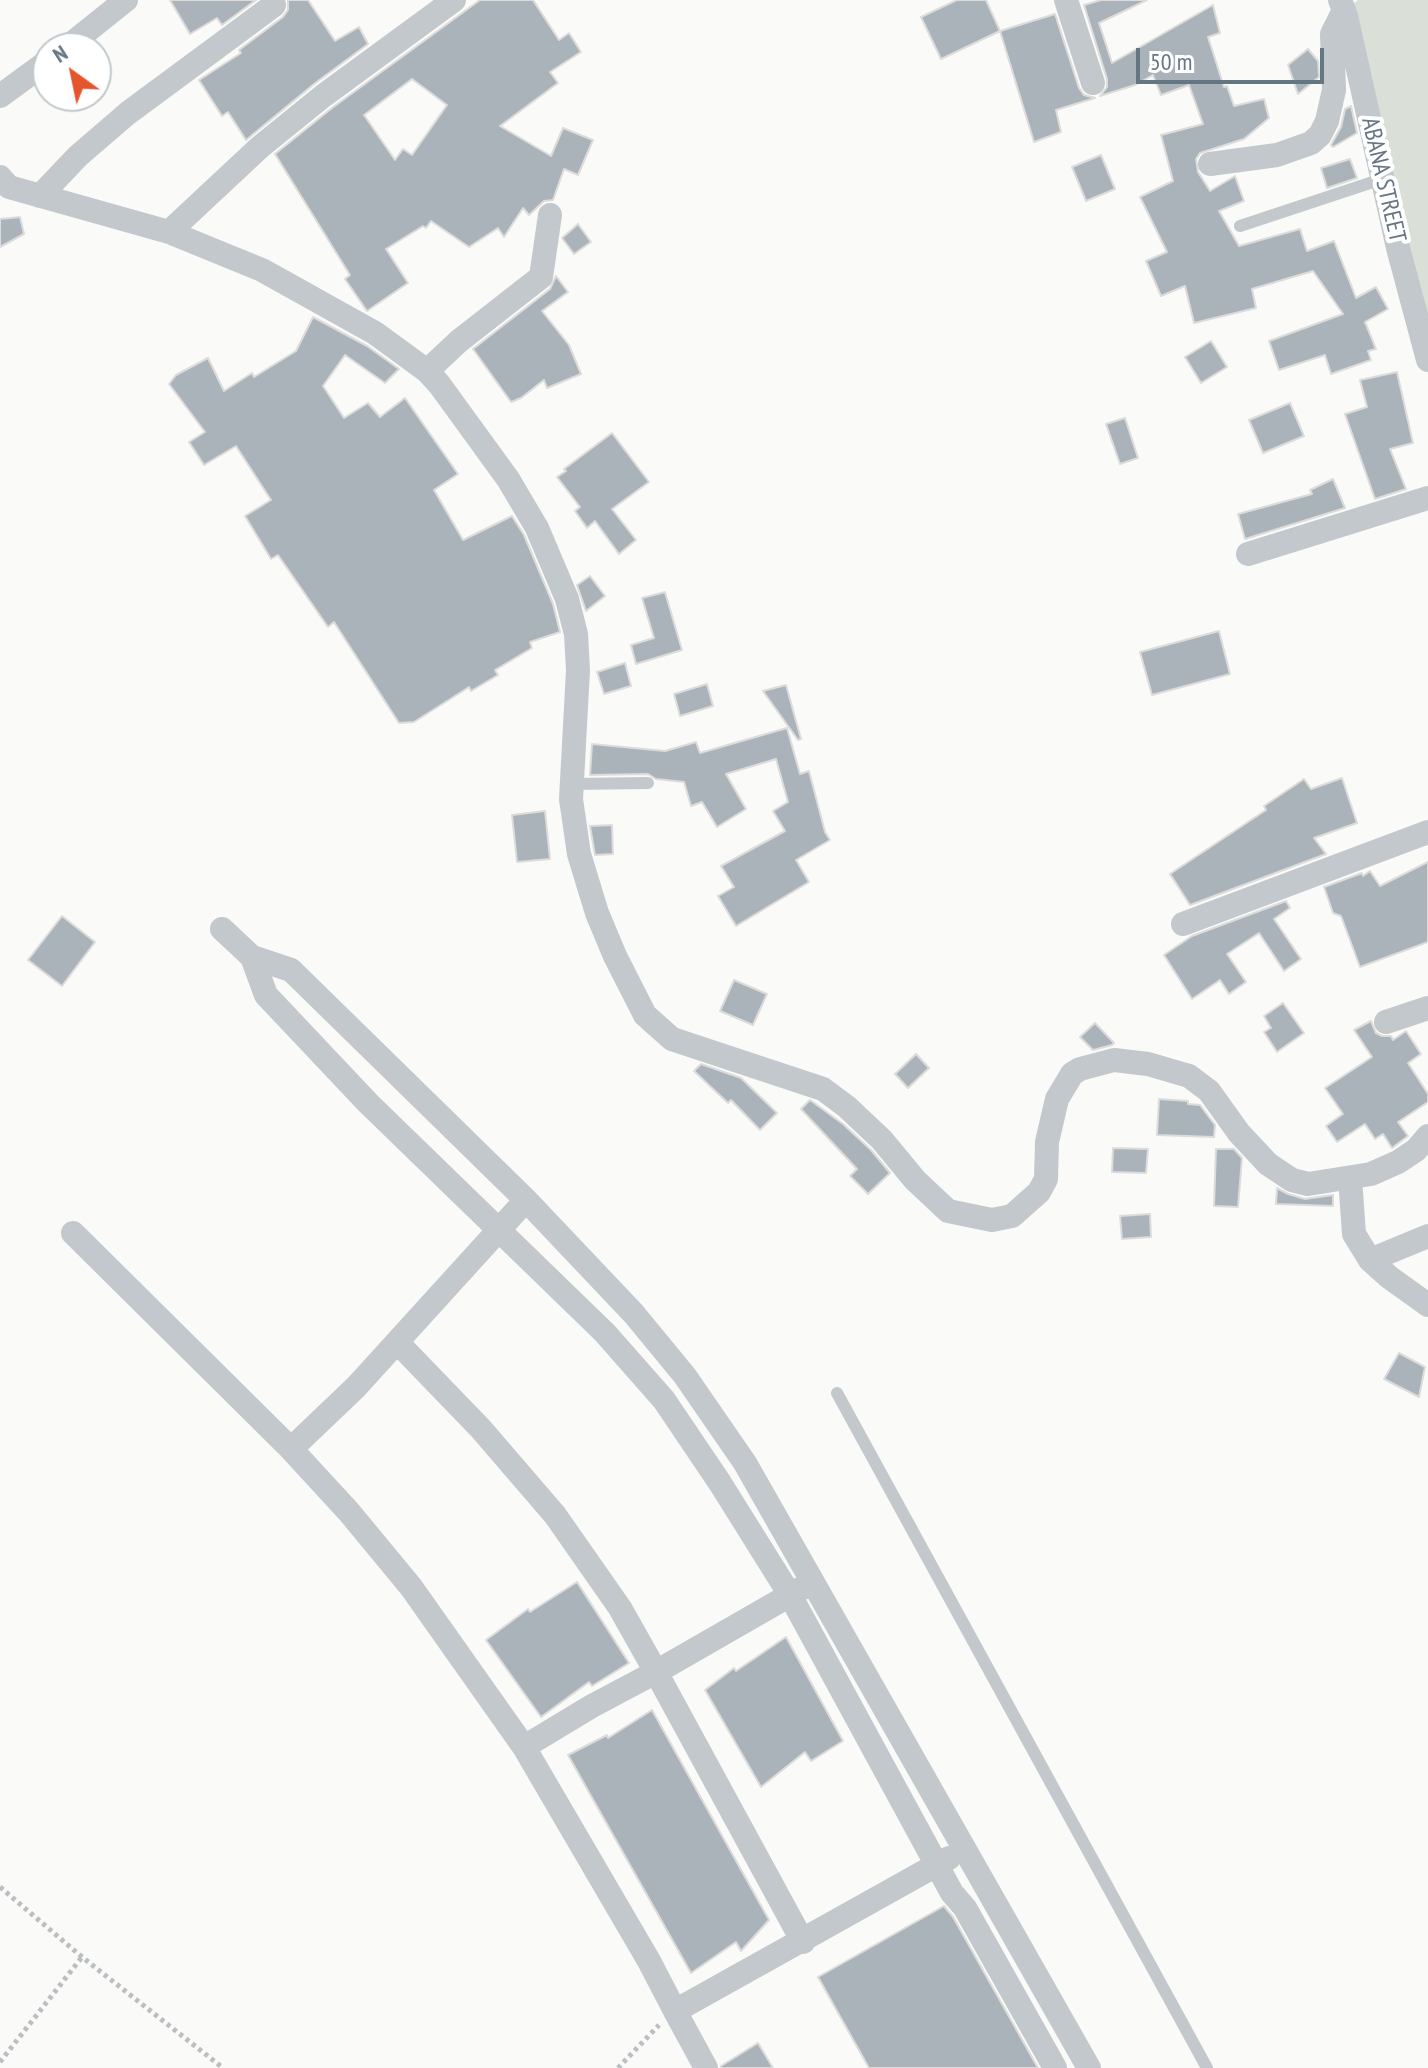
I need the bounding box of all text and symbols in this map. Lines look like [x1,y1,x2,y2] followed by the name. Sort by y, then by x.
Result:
[32,32,112,112] north arrow
[1140,32,1328,82] scale bar
[47,39,73,69] text: N
[1150,46,1192,77] text: 50 m
[1355,115,1411,245] street label: ABANA STREET

